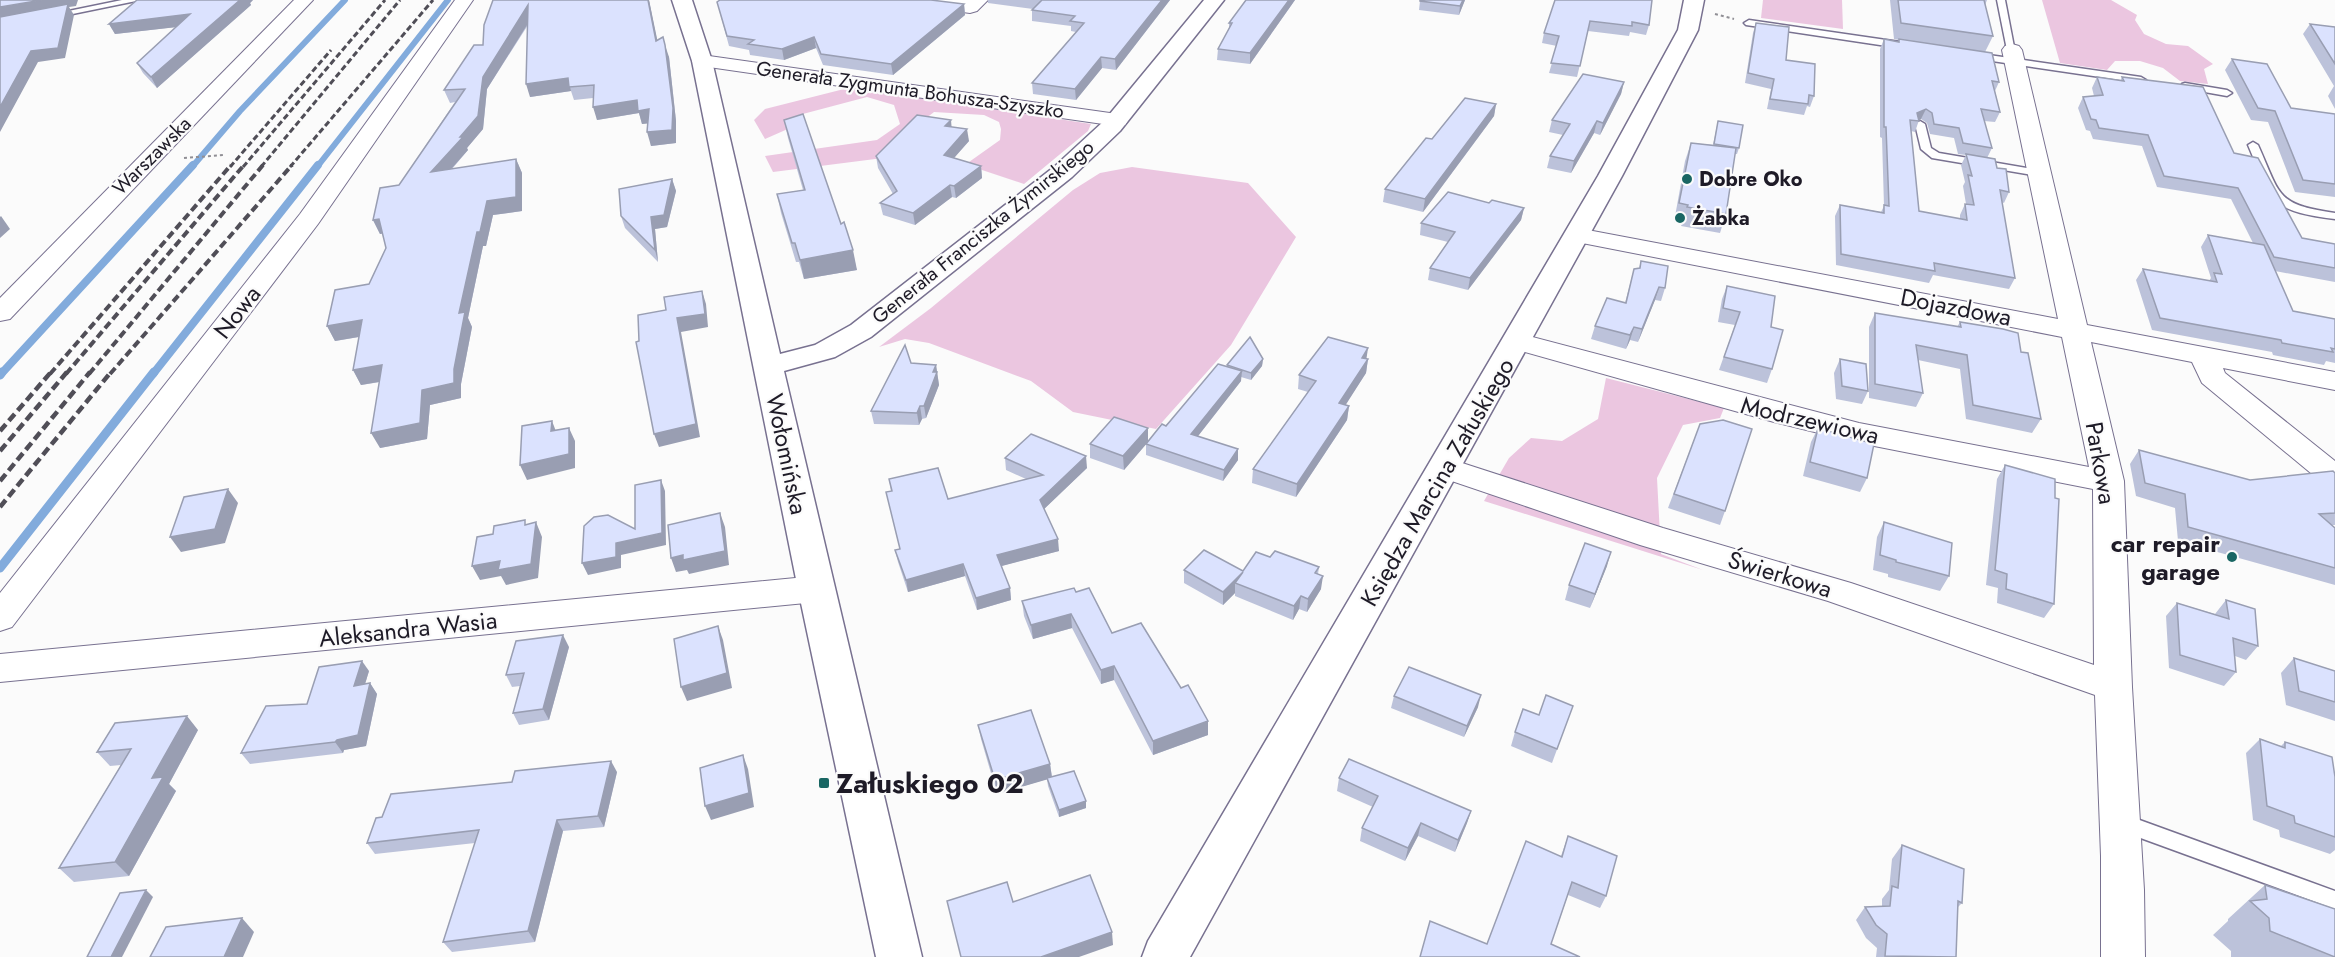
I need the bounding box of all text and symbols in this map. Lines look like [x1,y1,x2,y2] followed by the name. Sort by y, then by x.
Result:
[754,54,1066,126] street label: Generała Zygmunta Bohusza-Szyszko
[106,110,198,202] street label: Warszawska
[866,133,1100,331] street label: Generała Franciszka Żymirskiego
[1699,165,1803,194] place label: Dobre Oko
[1680,172,1694,186] marker: Dobre Oko
[1692,204,1750,233] place label: Żabka
[1673,211,1687,225] marker: Żabka
[205,278,269,346] street label: Nowa
[1898,279,2014,335] street label: Dojazdowa
[1351,351,1523,613] street label: Księdza Marcina Załuskiego
[1737,387,1883,453] street label: Modrzewiowa
[757,390,817,518] street label: Wołomińska
[2077,419,2125,507] street label: Parkowa
[2111,526,2220,589] place label: car repair garage
[1724,542,1836,606] street label: Świerkowa
[2225,550,2239,564] marker: car repair garage
[317,602,499,656] street label: Aleksandra Wasia
[836,763,1024,804] place label: Załuskiego 02
[817,776,831,790] marker: Załuskiego 02

